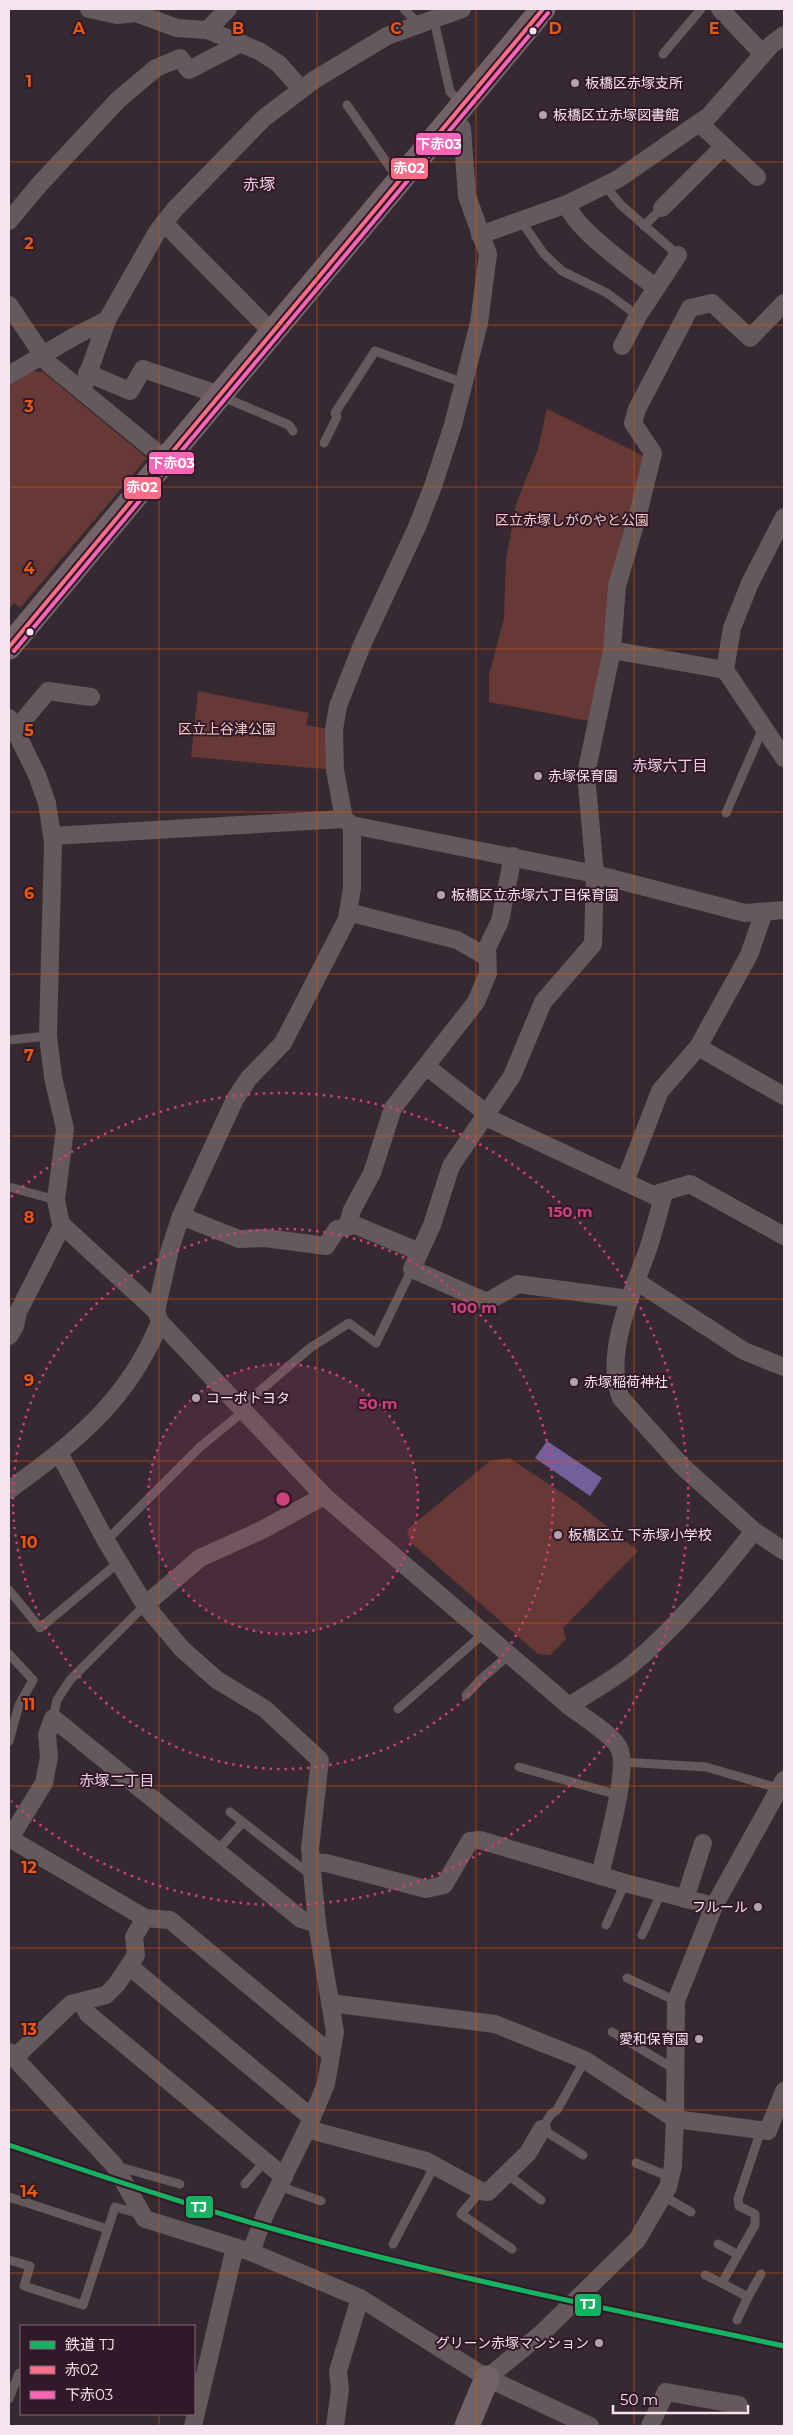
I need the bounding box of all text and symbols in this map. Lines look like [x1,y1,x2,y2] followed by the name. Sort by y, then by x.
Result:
[72,19,86,38] text: A
[232,19,244,38] text: B
[390,19,402,38] text: C
[548,19,562,38] text: D
[709,19,719,38] text: E
[528,26,538,36] unlabelled marker
[26,72,32,91] text: 1
[585,74,683,92] place label: 板橋区赤塚支所
[569,77,581,89] marker: 板橋区赤塚支所
[553,106,679,124] place label: 板橋区立赤塚図書館
[537,109,549,121] marker: 板橋区立赤塚図書館
[415,132,462,156] line badge: 下赤03
[416,135,462,153] text: 下赤03
[390,157,429,180] line badge: 赤02
[393,159,425,177] text: 赤02
[243,175,275,194] district label: 赤塚
[24,234,34,253] text: 2
[23,397,34,416] text: 3
[148,451,195,475] line badge: 下赤03
[149,454,195,472] text: 下赤03
[123,476,162,500] line badge: 赤02
[126,478,158,496] text: 赤02
[495,511,649,529] park label: 区立赤塚しがのやと公園
[23,559,35,578] text: 4
[25,627,35,637] unlabelled marker
[178,720,276,738] park label: 区立上谷津公園
[24,721,34,740] text: 5
[632,756,708,775] district label: 赤塚六丁目
[548,767,618,785] place label: 赤塚保育園
[532,770,544,782] marker: 赤塚保育園
[24,884,34,903] text: 6
[451,886,619,904] place label: 板橋区立赤塚六丁目保育園
[435,889,447,901] marker: 板橋区立赤塚六丁目保育園
[24,1046,34,1065] text: 7
[548,1202,592,1221] text: 150 m
[24,1208,34,1227] text: 8
[451,1298,497,1317] text: 100 m
[24,1371,34,1390] text: 9
[584,1373,668,1391] place label: 赤塚稲荷神社
[568,1376,580,1388] marker: 赤塚稲荷神社
[206,1389,290,1407] place label: コーポトヨタ
[190,1392,202,1404] marker: コーポトヨタ
[358,1394,398,1413] text: 50 m
[274,1490,292,1508] centre of rings
[568,1526,712,1544] place label: 板橋区立 下赤塚小学校
[552,1529,564,1541] marker: 板橋区立 下赤塚小学校
[20,1533,38,1552] text: 10
[23,1695,35,1714] text: 11
[79,1771,155,1790] district label: 赤塚二丁目
[21,1858,37,1877] text: 12
[692,1898,748,1916] place label: フルール
[752,1901,764,1913] marker: フルール
[21,2020,37,2039] text: 13
[619,2030,689,2048] place label: 愛和保育園
[693,2033,705,2045] marker: 愛和保育園
[20,2182,38,2201] text: 14
[185,2195,214,2219] line badge: TJ
[191,2198,207,2216] text: TJ
[574,2293,602,2317] line badge: TJ
[580,2295,596,2313] text: TJ
[20,2325,195,2415] legend
[436,2334,589,2352] place label: グリーン赤塚マンション
[65,2335,115,2354] text: 鉄道 TJ
[593,2337,605,2349] marker: グリーン赤塚マンション
[65,2360,98,2379] text: 赤02
[613,2382,748,2414] scale bar
[65,2385,113,2404] text: 下赤03
[620,2390,658,2409] text: 50 m

